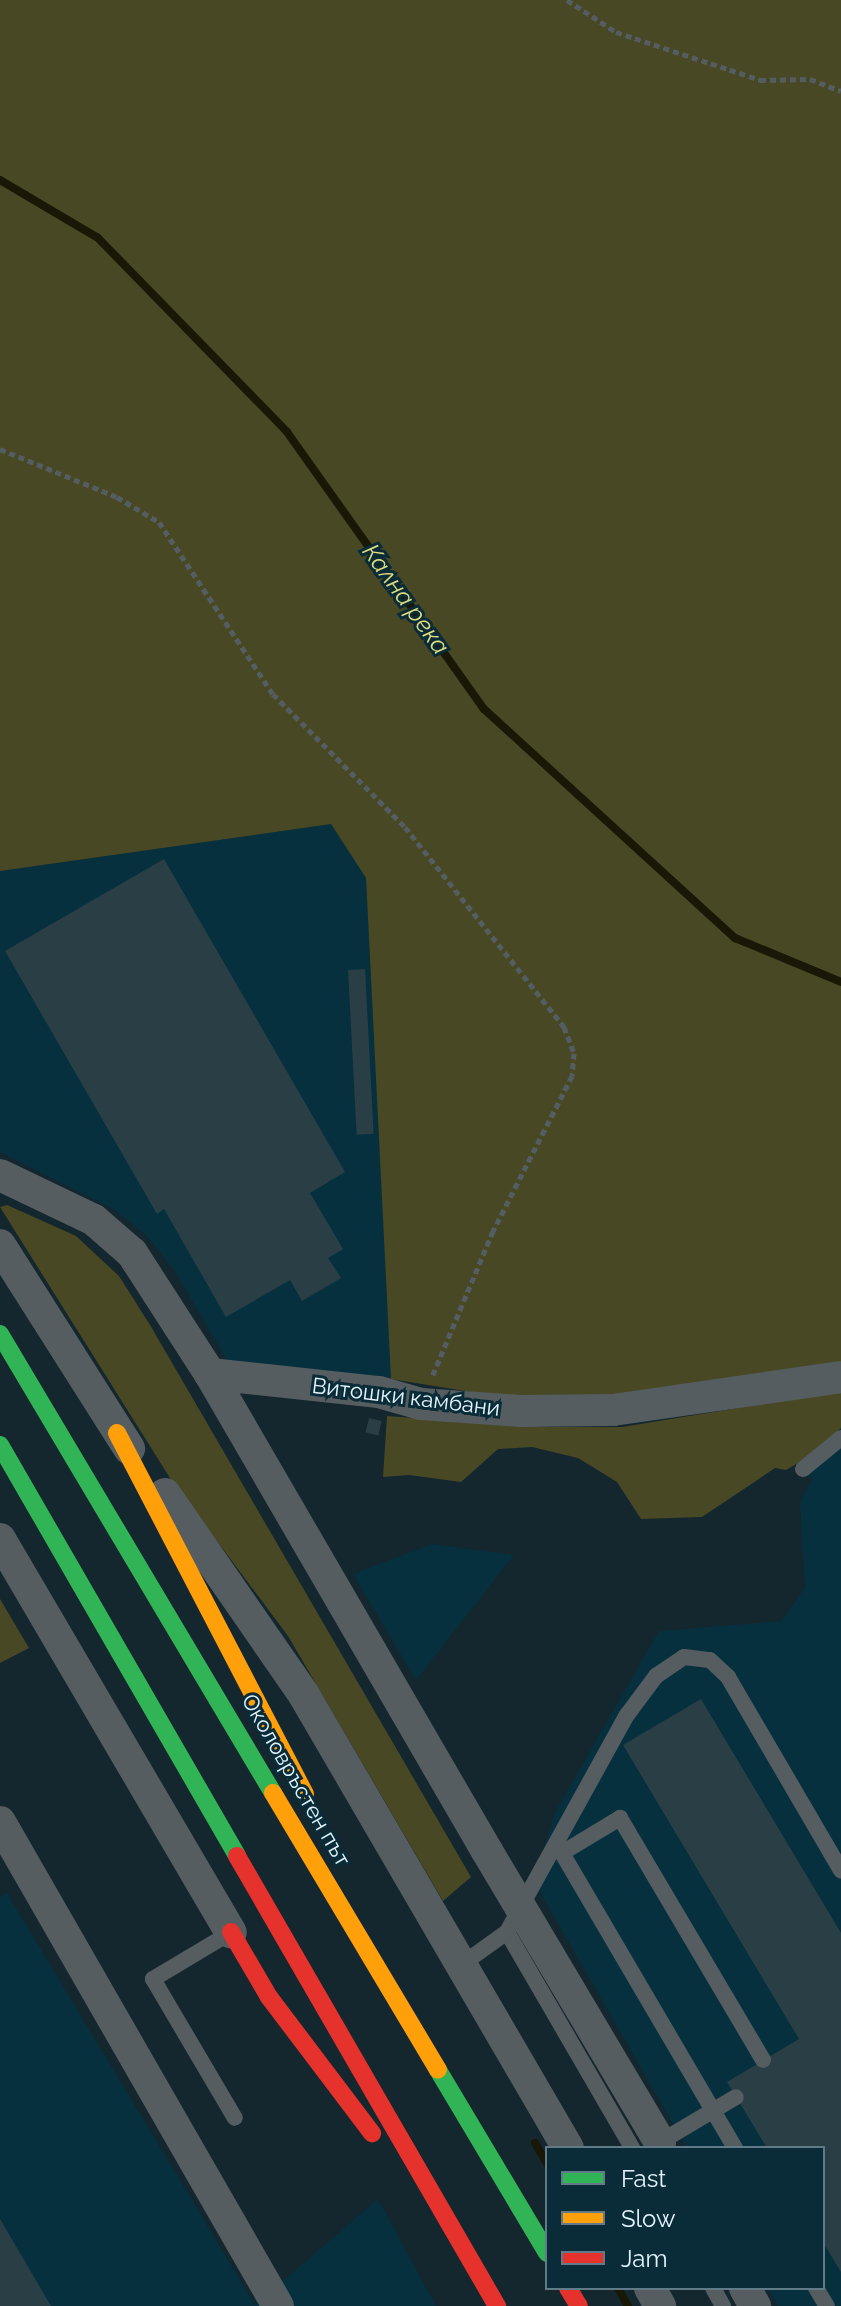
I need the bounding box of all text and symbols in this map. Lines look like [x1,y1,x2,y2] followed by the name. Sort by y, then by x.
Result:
[356,538,456,660] water label: Кална река
[311,1372,501,1422] street label: Витошки камбани
[236,1689,356,1871] street label: Околовръстен път
[545,2146,825,2290] legend
[621,2164,666,2193] text: Fast
[621,2204,675,2233] text: Slow
[621,2244,667,2273] text: Jam

